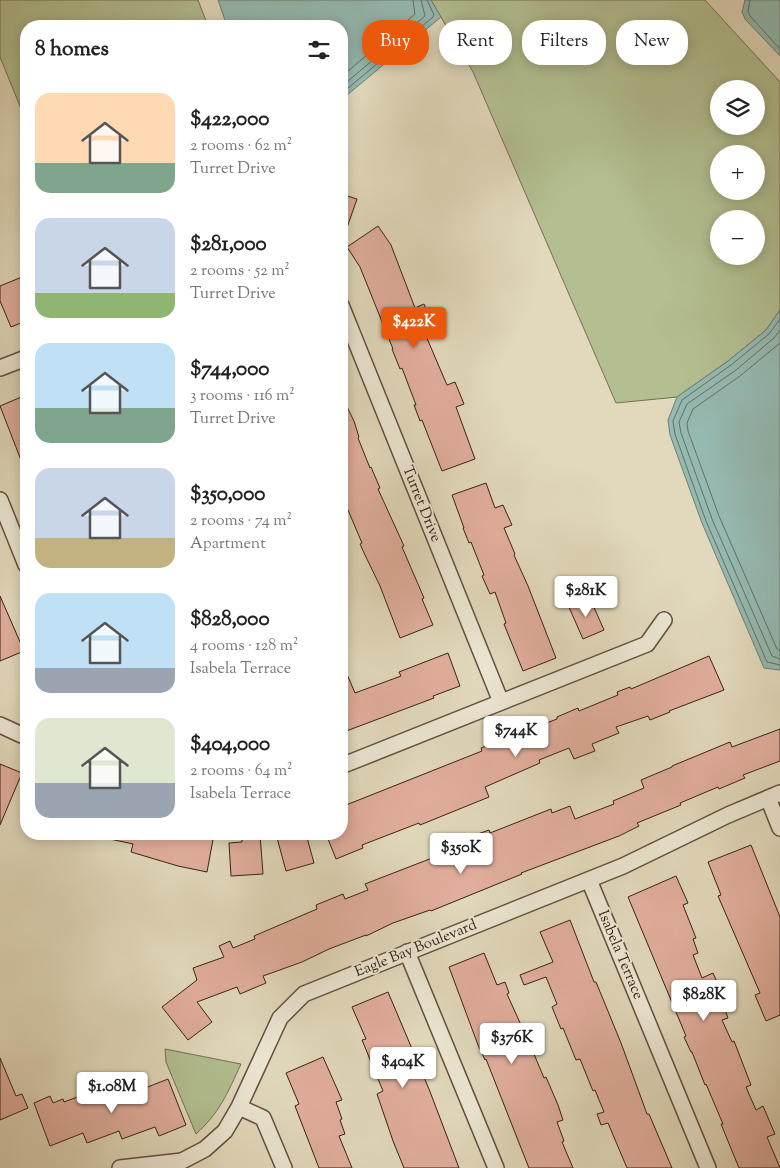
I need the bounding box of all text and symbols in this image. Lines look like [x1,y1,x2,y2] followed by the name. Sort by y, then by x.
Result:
[362,20,429,65] chip: Buy
[439,20,512,65] chip: Rent
[522,20,606,65] chip: Filters
[616,20,688,65] chip: New
[35,35,109,65] text: 8 homes
[305,36,333,64] icon: filters
[710,80,765,265] map controls
[710,80,765,135] button: layers
[190,105,269,135] text: $422,000
[75,113,135,173] icon: home
[190,135,292,158] text: 2 rooms · 62 m²
[710,145,765,200] button: +
[190,158,276,181] text: Turret Drive
[710,210,765,265] button: −
[190,230,267,260] text: $281,000
[75,238,135,298] icon: home
[190,260,290,283] text: 2 rooms · 52 m²
[190,283,276,306] text: Turret Drive
[379,306,449,349] pin: $422K
[392,311,436,334] text: $422K
[190,355,269,385] text: $744,000
[75,363,135,423] icon: home
[190,385,295,408] text: 3 rooms · 116 m²
[190,408,276,431] text: Turret Drive
[396,463,446,545] street label: Turret Drive
[190,480,265,510] text: $350,000
[75,488,135,548] icon: home
[190,510,292,533] text: 2 rooms · 74 m²
[190,533,266,556] text: Apartment
[551,576,621,618] pin: $281K
[565,580,607,603] text: $281K
[190,605,270,635] text: $828,000
[75,613,135,673] icon: home
[190,635,298,658] text: 4 rooms · 128 m²
[190,658,291,681] text: Isabela Terrace
[481,716,551,758] pin: $744K
[494,720,538,743] text: $744K
[190,730,270,760] text: $404,000
[75,738,135,798] icon: home
[190,760,293,783] text: 2 rooms · 64 m²
[190,783,291,806] text: Isabela Terrace
[426,832,496,875] pin: $350K
[441,837,481,860] text: $350K
[592,907,648,1003] street label: Isabela Terrace
[352,915,481,983] street label: Eagle Bay Boulevard
[669,980,739,1022] pin: $828K
[682,984,726,1007] text: $828K
[477,1022,547,1065] pin: $376K
[491,1027,533,1050] text: $376K
[368,1046,438,1089] pin: $404K
[381,1051,425,1074] text: $404K
[71,1072,153,1114] pin: $1.08M
[88,1076,136,1099] text: $1.08M

